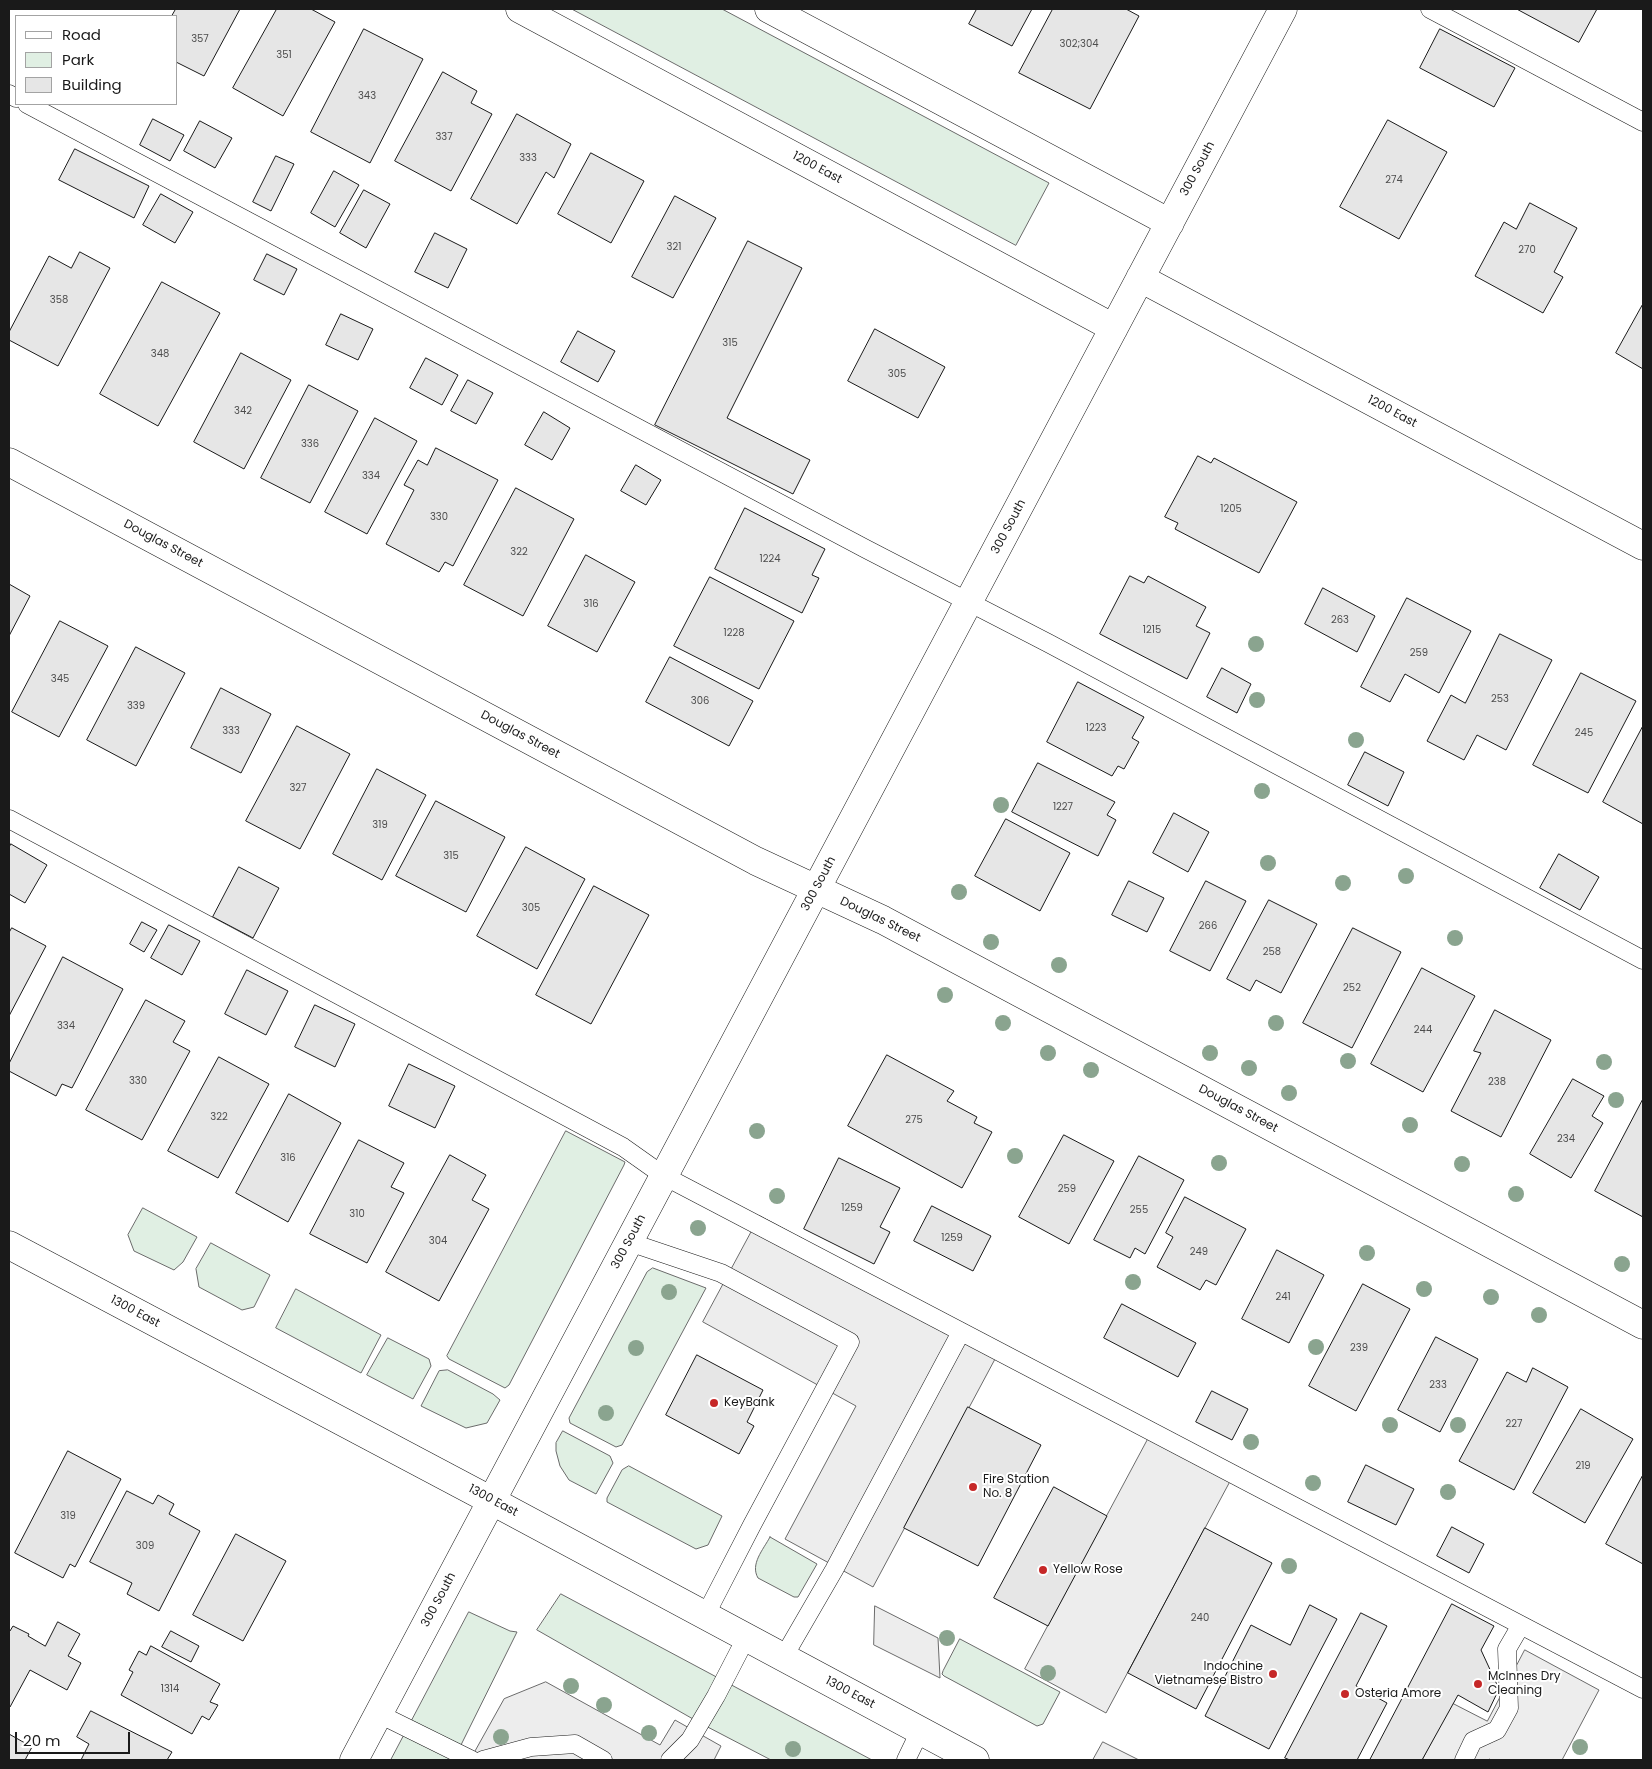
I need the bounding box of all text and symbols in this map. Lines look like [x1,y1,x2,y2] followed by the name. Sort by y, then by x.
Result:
[15,15,178,105] legend
[62,24,101,45] text: Road
[191,33,209,45] house number: 357
[1059,38,1099,50] house number: 302;304
[62,49,94,70] text: Park
[276,49,292,61] house number: 351
[62,74,122,95] text: Building
[358,90,376,102] house number: 343
[435,131,453,143] house number: 337
[1178,139,1218,199] street label: 300 South
[790,149,844,187] street label: 1200 East
[519,152,537,164] house number: 333
[1385,174,1403,186] house number: 274
[667,241,681,253] house number: 321
[1518,244,1536,256] house number: 270
[50,294,68,306] house number: 358
[722,337,738,349] house number: 315
[151,348,169,360] house number: 348
[888,368,906,380] house number: 305
[1365,393,1419,431] street label: 1200 East
[234,405,252,417] house number: 342
[301,438,319,450] house number: 336
[362,470,380,482] house number: 334
[989,497,1029,557] street label: 300 South
[1220,503,1242,515] house number: 1205
[430,511,448,523] house number: 330
[121,517,205,571] street label: Douglas Street
[510,546,528,558] house number: 322
[760,553,780,565] house number: 1224
[583,598,599,610] house number: 316
[1331,614,1349,626] house number: 263
[1143,624,1161,636] house number: 1215
[723,627,745,639] house number: 1228
[1410,647,1428,659] house number: 259
[51,673,69,685] house number: 345
[1491,693,1509,705] house number: 253
[691,695,709,707] house number: 306
[127,700,145,712] house number: 339
[478,708,562,762] street label: Douglas Street
[1086,722,1106,734] house number: 1223
[222,725,240,737] house number: 333
[1575,727,1593,739] house number: 245
[289,782,307,794] house number: 327
[1053,801,1073,813] house number: 1227
[372,819,388,831] house number: 319
[443,850,459,862] house number: 315
[799,854,839,914] street label: 300 South
[837,894,923,946] street label: Douglas Street
[522,902,540,914] house number: 305
[1199,920,1217,932] house number: 266
[1263,946,1281,958] house number: 258
[1343,982,1361,994] house number: 252
[57,1020,75,1032] house number: 334
[1414,1024,1432,1036] house number: 244
[129,1075,147,1087] house number: 330
[1488,1076,1506,1088] house number: 238
[1196,1082,1280,1136] street label: Douglas Street
[210,1111,228,1123] house number: 322
[905,1114,923,1126] house number: 275
[1557,1133,1575,1145] house number: 234
[280,1152,296,1164] house number: 316
[1058,1183,1076,1195] house number: 259
[841,1202,863,1214] house number: 1259
[1130,1204,1148,1216] house number: 255
[349,1208,365,1220] house number: 310
[609,1212,649,1272] street label: 300 South
[941,1232,963,1244] house number: 1259
[429,1235,447,1247] house number: 304
[1190,1246,1208,1258] house number: 249
[1275,1291,1291,1303] house number: 241
[108,1293,162,1331] street label: 1300 East
[1350,1342,1368,1354] house number: 239
[1429,1379,1447,1391] house number: 233
[724,1396,775,1410] place label: KeyBank
[708,1397,720,1409] marker: KeyBank
[1506,1418,1522,1430] house number: 227
[1575,1460,1591,1472] house number: 219
[983,1473,1049,1501] place label: Fire Station No. 8
[967,1481,979,1493] marker: Fire Station No. 8
[466,1482,520,1520] street label: 1300 East
[60,1510,76,1522] house number: 319
[136,1540,154,1552] house number: 309
[1053,1563,1123,1577] place label: Yellow Rose
[1037,1564,1049,1576] marker: Yellow Rose
[419,1570,459,1630] street label: 300 South
[1191,1612,1209,1624] house number: 240
[1155,1660,1263,1688] place label: Indochine Vietnamese Bistro
[1267,1668,1279,1680] marker: Indochine Vietnamese Bistro
[1488,1670,1561,1698] place label: McInnes Dry Cleaning
[823,1674,877,1712] street label: 1300 East
[1472,1678,1484,1690] marker: McInnes Dry Cleaning
[161,1683,179,1695] house number: 1314
[1355,1687,1441,1701] place label: Osteria Amore
[1339,1688,1351,1700] marker: Osteria Amore
[18,1722,132,1754] scale bar
[23,1730,61,1751] text: 20 m

